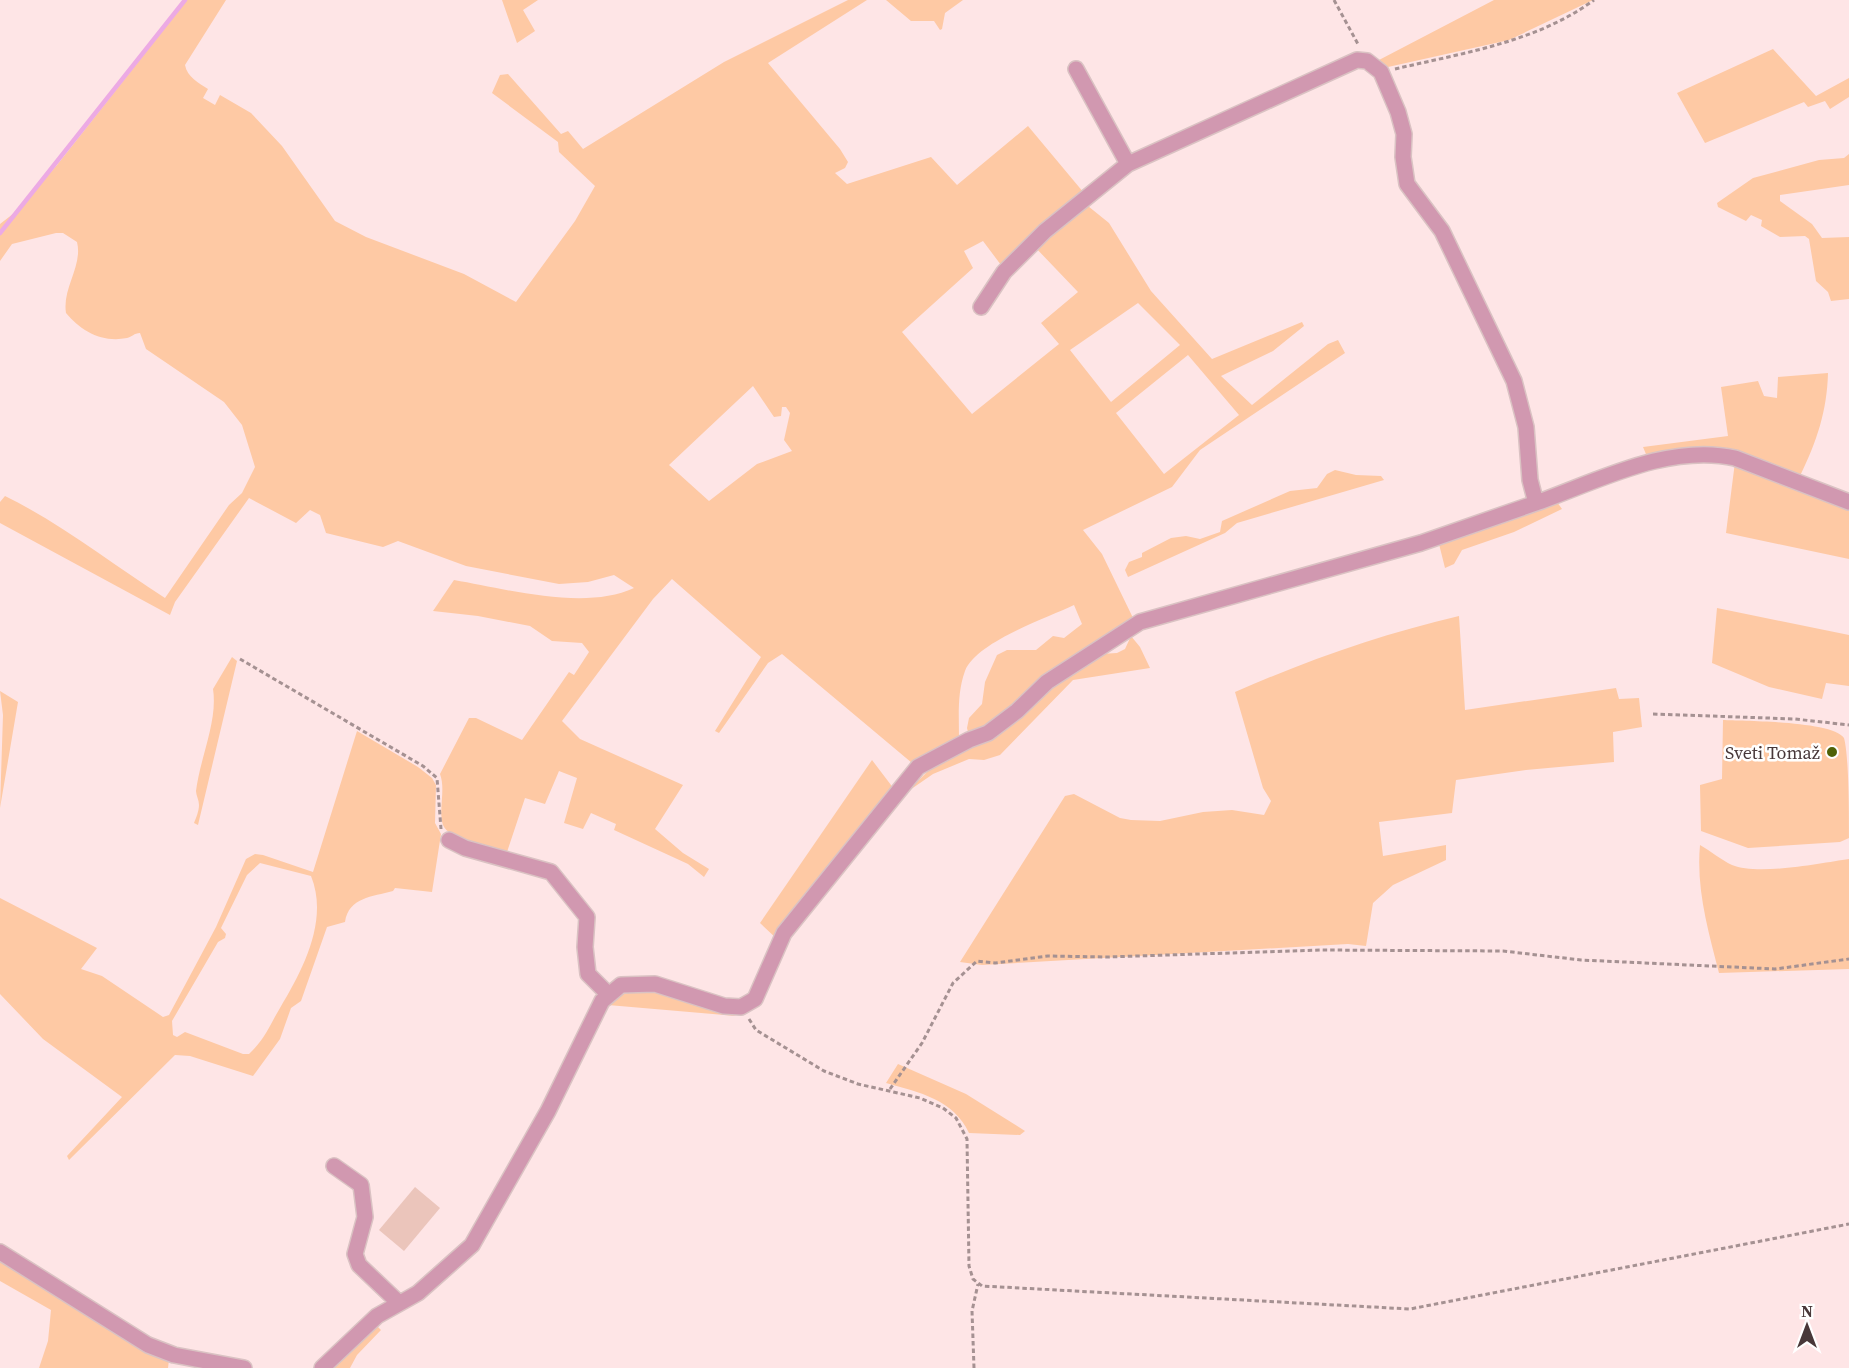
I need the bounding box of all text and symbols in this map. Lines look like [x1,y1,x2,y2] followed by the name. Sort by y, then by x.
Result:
[1725,740,1820,765] place label: Sveti Tomaž
[1825,745,1839,759] marker: Sveti Tomaž
[1777,1296,1837,1356] north arrow
[1801,1300,1813,1322] text: N

